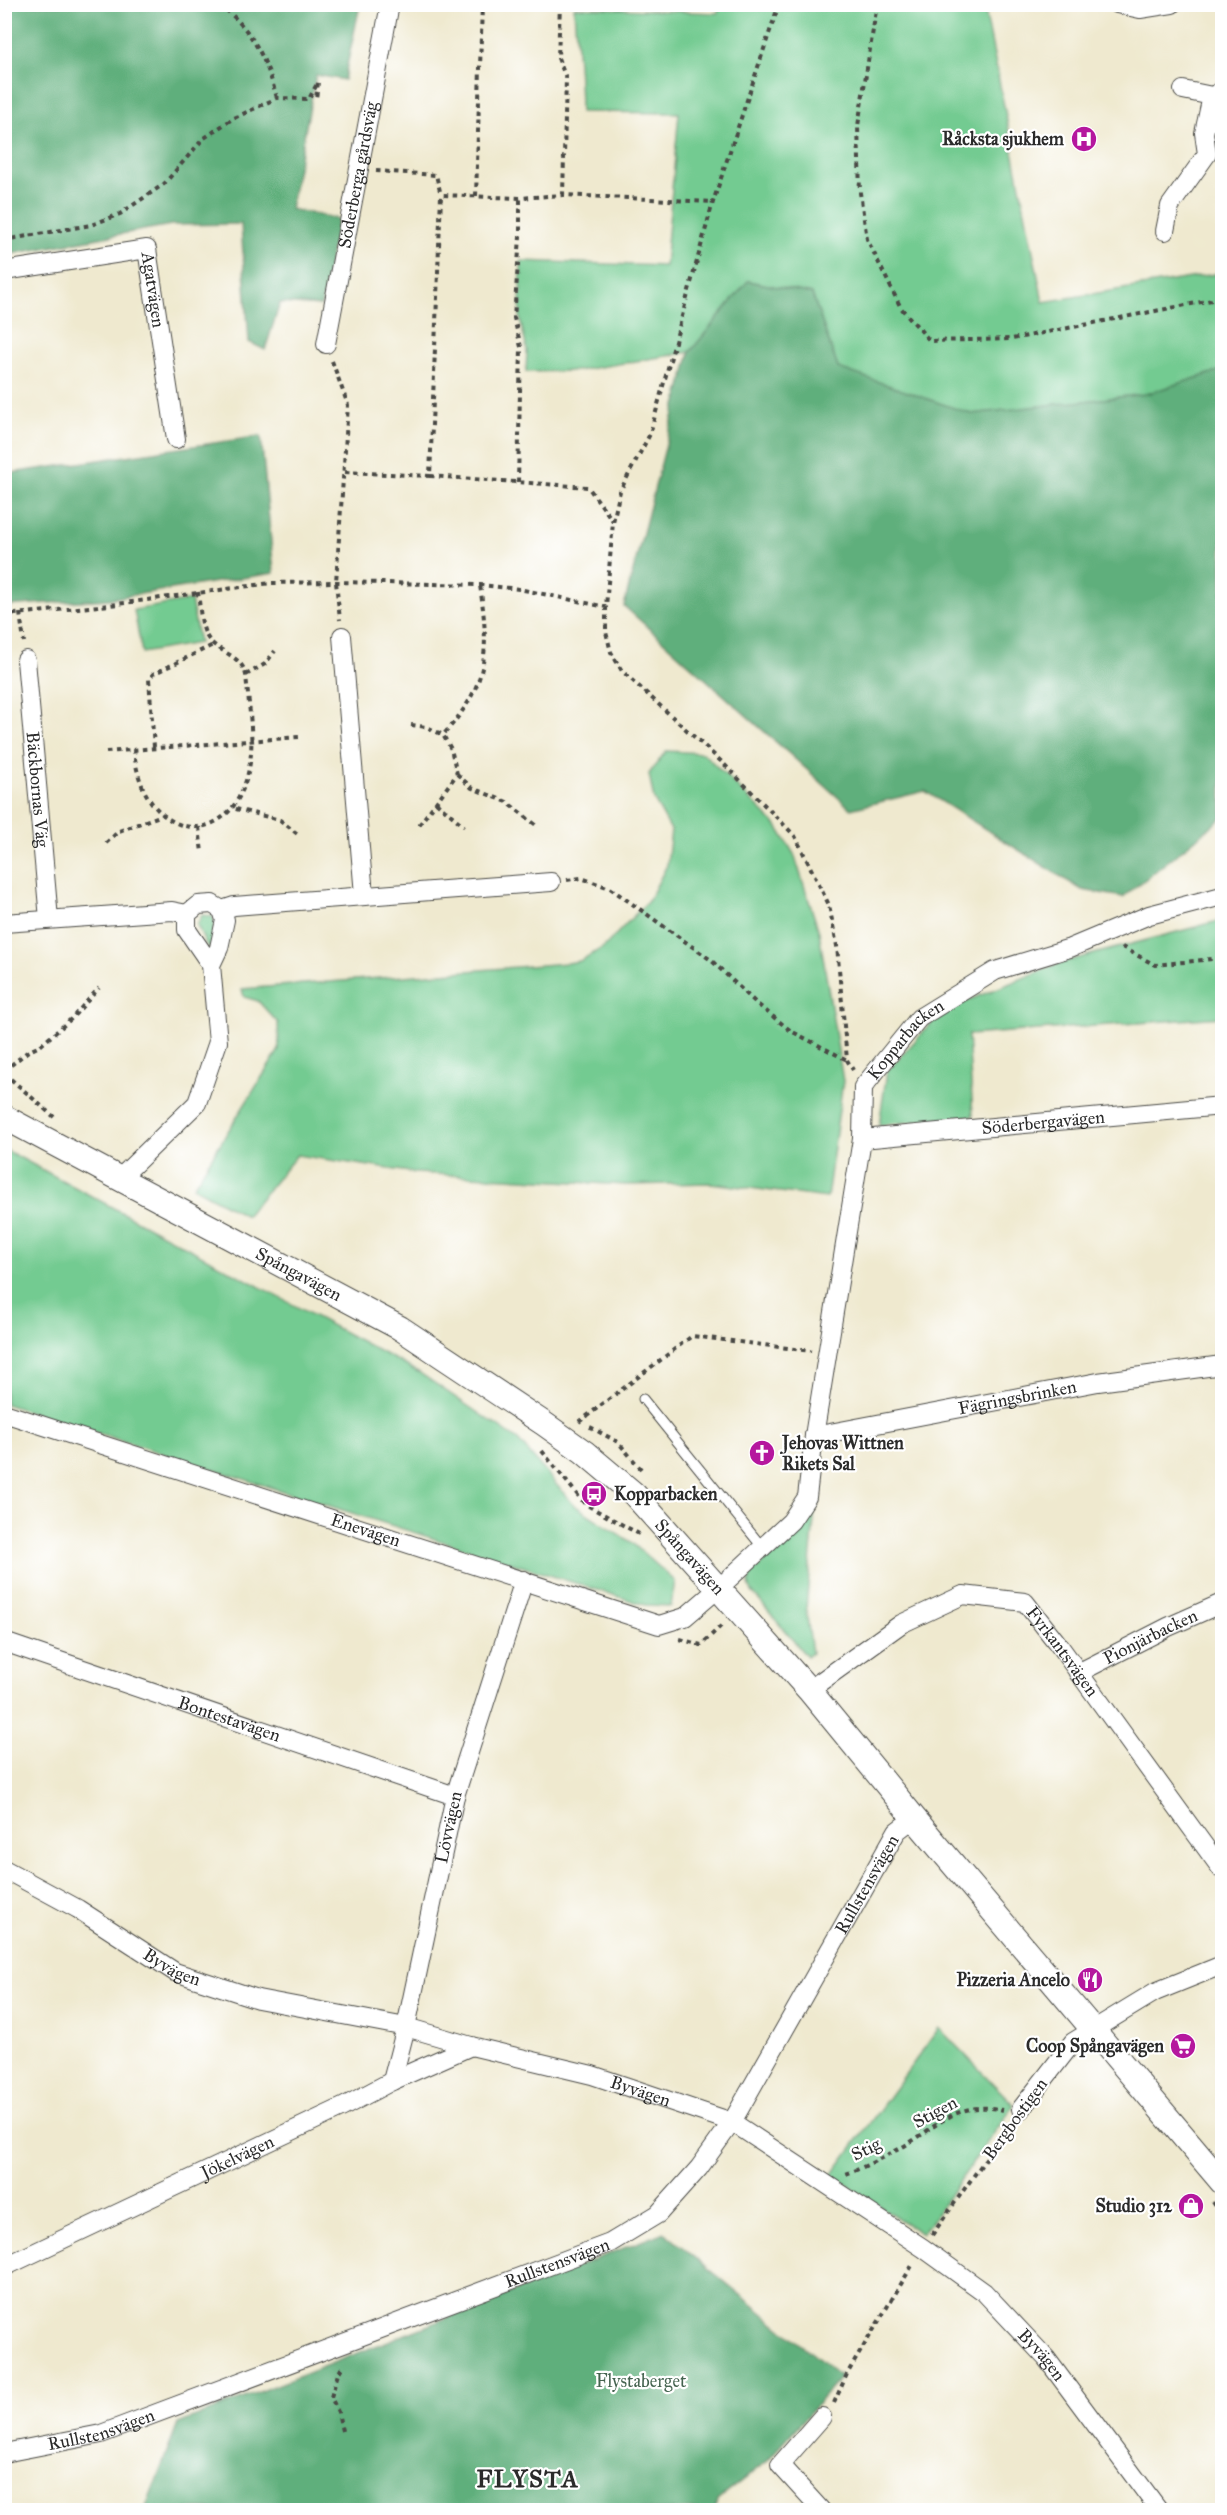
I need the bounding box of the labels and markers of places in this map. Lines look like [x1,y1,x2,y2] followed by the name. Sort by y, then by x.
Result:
[1069,124,1099,154] hospital icon: Råcksta sjukhem
[942,128,1065,151] place label: Råcksta sjukhem
[780,1432,904,1475] place label: Jehovas Wittnen Rikets Sal
[747,1438,777,1468] church icon: Jehovas Wittnen Rikets Sal
[579,1479,609,1509] bus stop icon: Kopparbacken
[614,1483,718,1506] place label: Kopparbacken
[1075,1965,1105,1995] restaurant icon: Pizzeria Ancelo
[956,1969,1070,1991] place label: Pizzeria Ancelo
[1168,2031,1198,2061] supermarket icon: Coop Spångavägen
[1026,2035,1164,2058] place label: Coop Spångavägen
[1176,2191,1206,2221] shop icon: Studio 312
[1096,2195,1173,2218] place label: Studio 312

